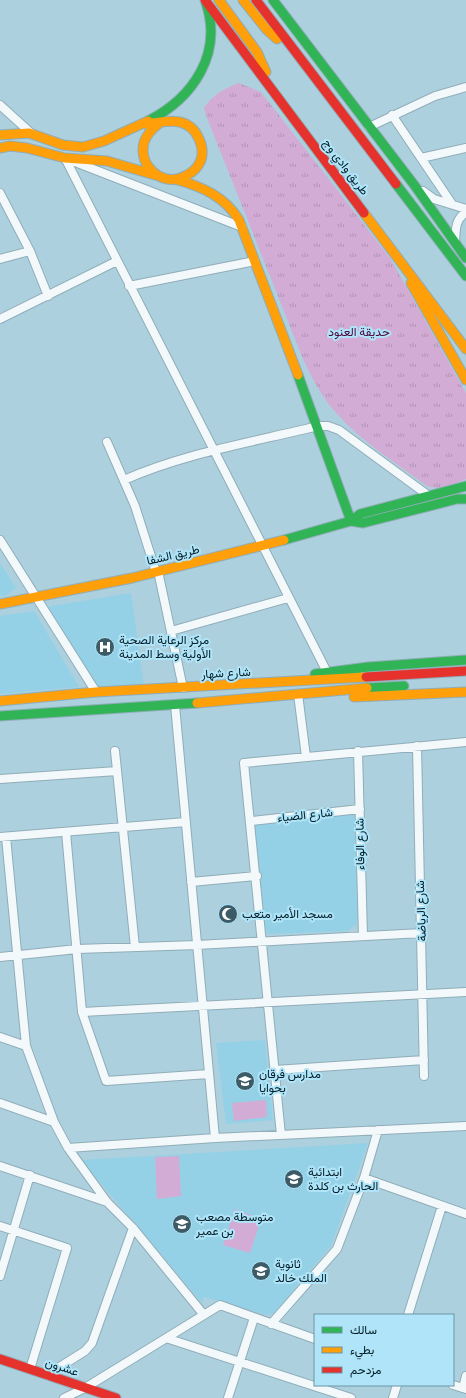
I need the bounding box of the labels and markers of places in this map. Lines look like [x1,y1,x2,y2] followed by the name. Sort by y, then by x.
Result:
[119,633,211,662] place label: مركز الرعاية الصحية الأولية وسط المدينة
[94,636,116,658] hospital icon: مركز الرعاية الصحية الأولية وسط المدينة
[217,903,239,925] mosque icon: مسجد الأمير متعب
[242,907,333,922] place label: مسجد الأمير متعب
[259,1067,321,1096] place label: مدارس فرقان بحوايا
[234,1070,256,1092] school or university icon: مدارس فرقان بحوايا
[308,1165,378,1194] place label: ابتدائية الحارث بن كلدة
[283,1168,305,1190] school or university icon: ابتدائية الحارث بن كلدة
[195,1210,273,1239] place label: متوسطة مصعب بن عمير
[171,1213,193,1235] school or university icon: متوسطة مصعب بن عمير
[275,1257,327,1285] place label: ثانوية الملك خالد
[250,1260,272,1282] school or university icon: ثانوية الملك خالد

